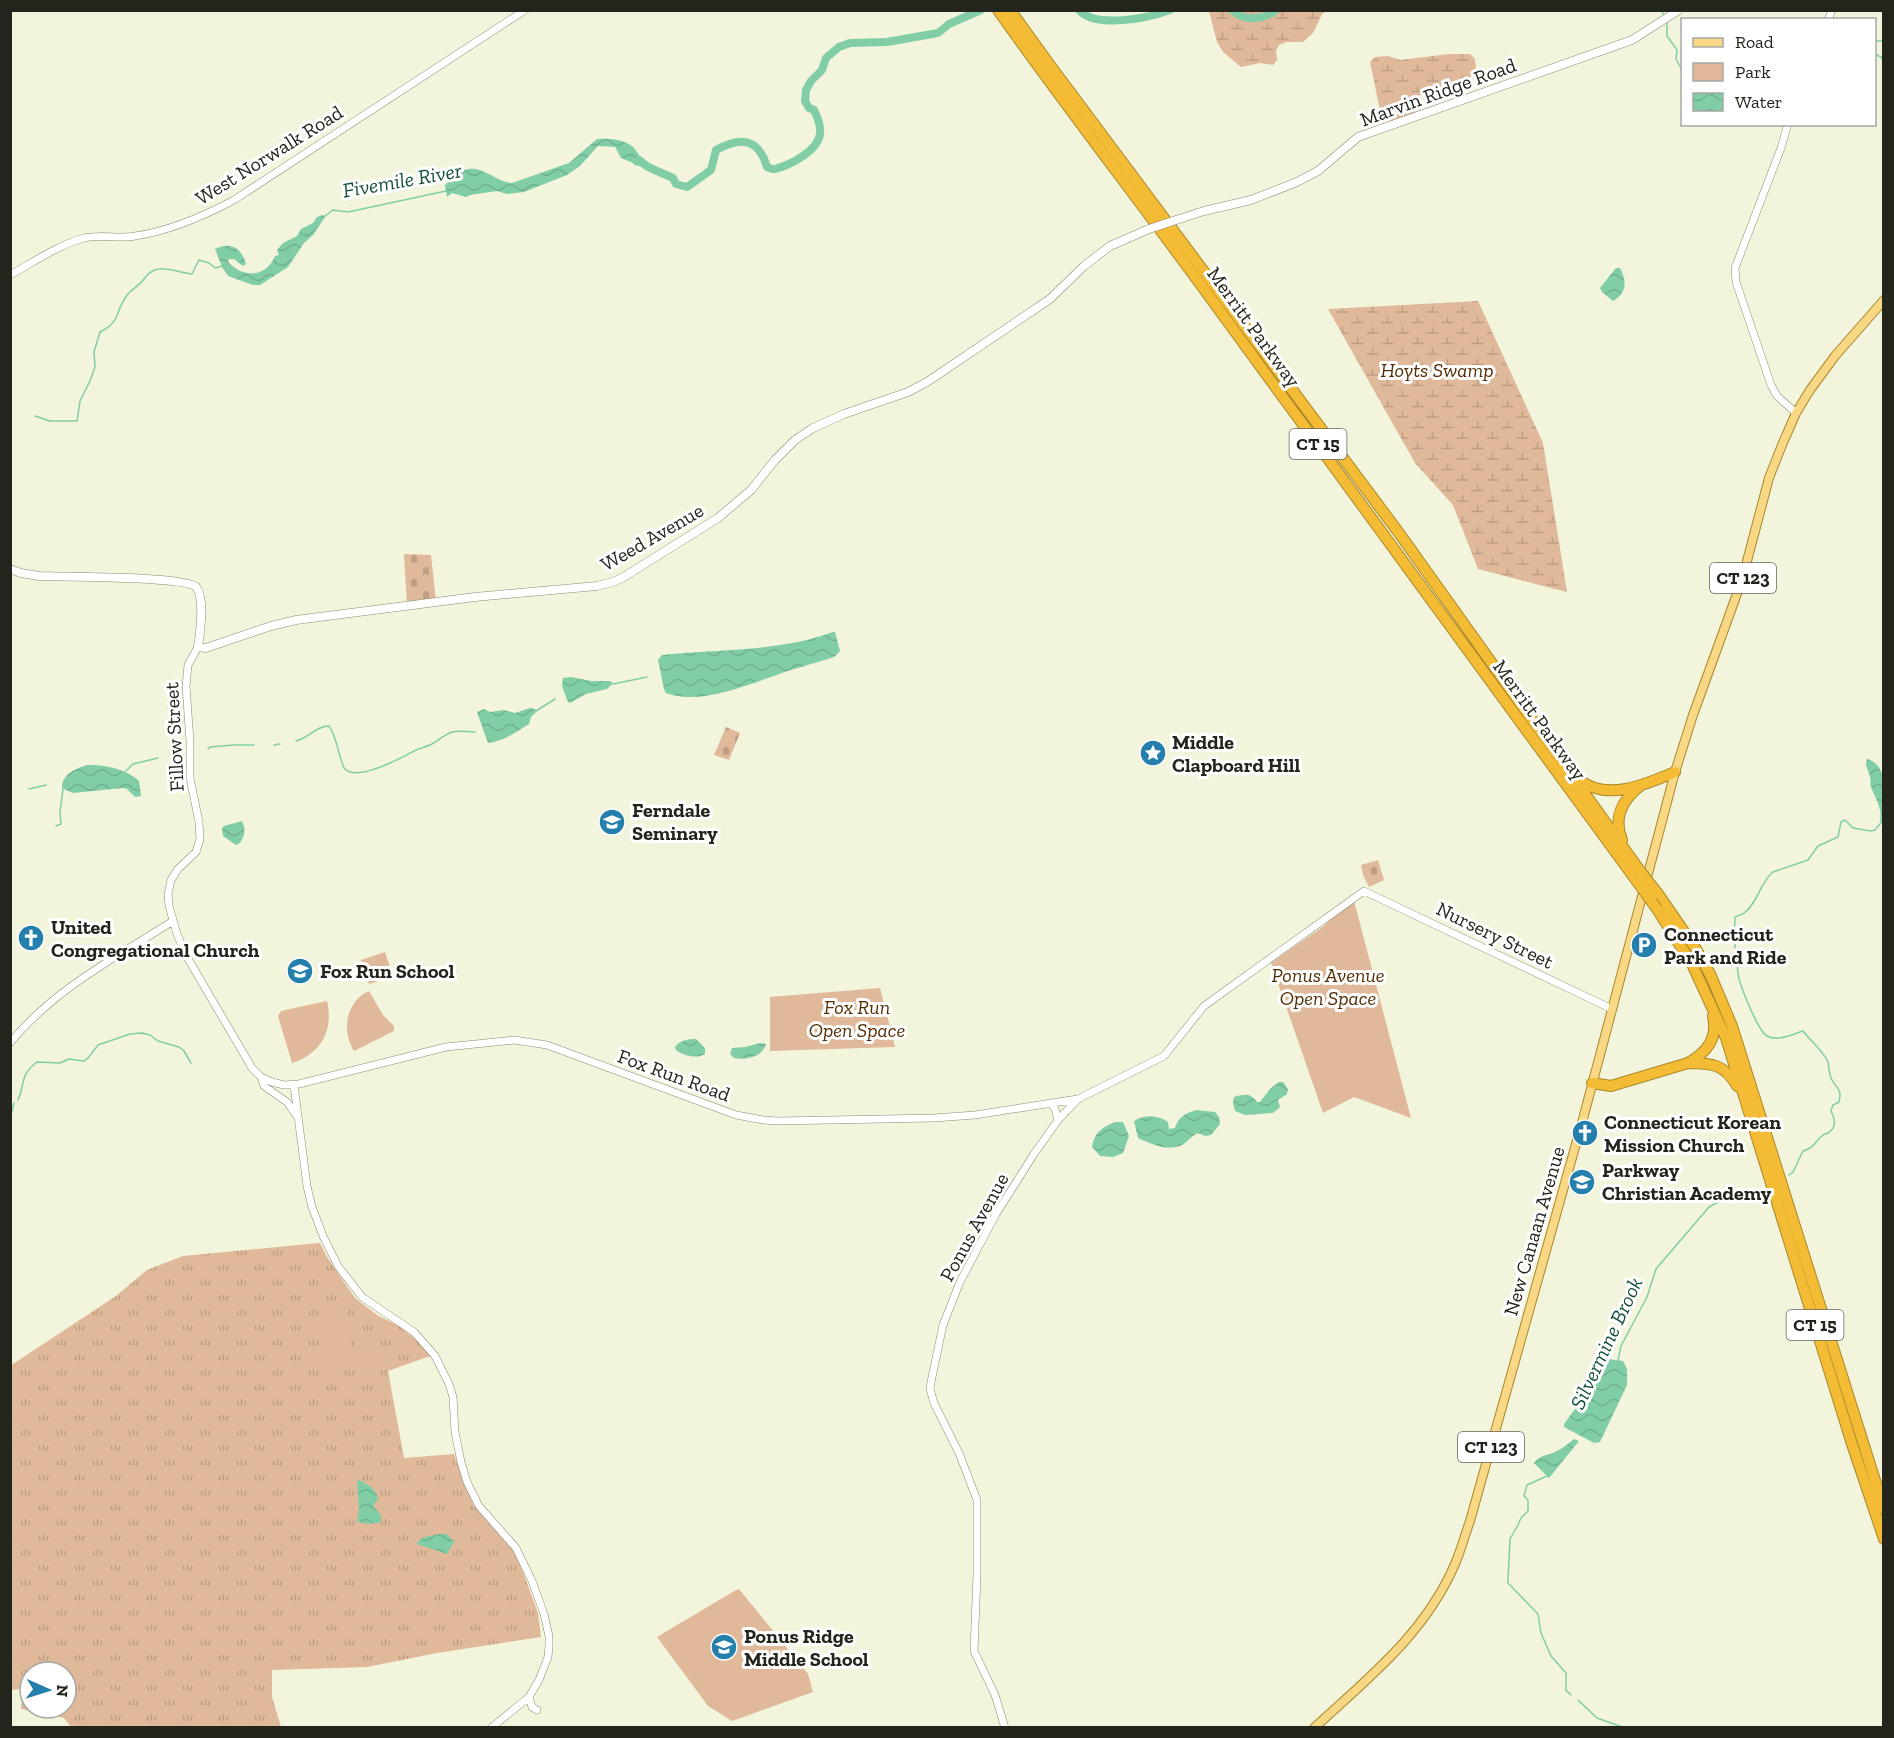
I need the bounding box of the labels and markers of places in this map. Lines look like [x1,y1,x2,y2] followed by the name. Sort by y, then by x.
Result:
[1172,730,1300,777] place label: Middle Clapboard Hill
[1138,738,1168,768] place icon: Middle Clapboard Hill
[632,798,718,845] place label: Ferndale Seminary
[597,807,627,837] school or university icon: Ferndale Seminary
[51,915,260,962] place label: United Congregational Church
[1664,922,1787,969] place label: Connecticut Park and Ride
[16,923,46,953] church icon: United Congregational Church
[1629,930,1659,960] parking icon: Connecticut Park and Ride
[285,956,315,986] school or university icon: Fox Run School
[320,959,455,983] place label: Fox Run School
[1604,1110,1781,1157] place label: Connecticut Korean Mission Church
[1570,1118,1600,1148] church icon: Connecticut Korean Mission Church
[1602,1158,1772,1205] place label: Parkway Christian Academy
[1567,1167,1597,1197] school or university icon: Parkway Christian Academy
[744,1624,869,1671] place label: Ponus Ridge Middle School
[709,1632,739,1662] school or university icon: Ponus Ridge Middle School

